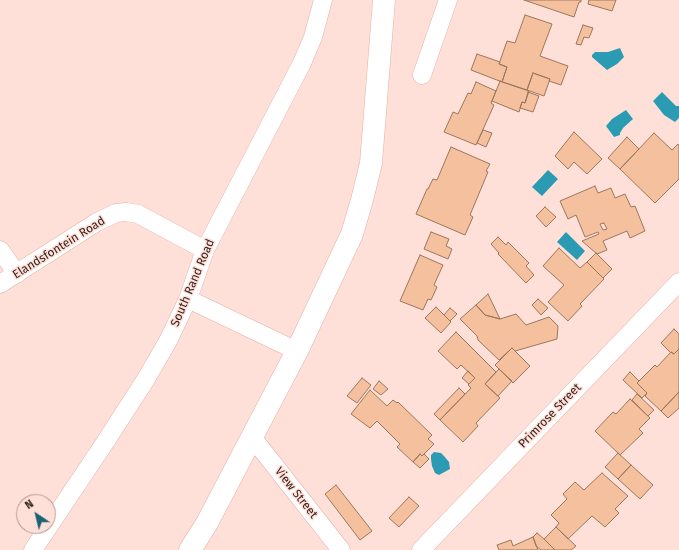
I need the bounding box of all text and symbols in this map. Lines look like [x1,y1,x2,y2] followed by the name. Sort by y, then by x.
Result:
[10,214,108,282] street label: Elandsfontein Road
[168,237,218,329] street label: South Rand Road
[516,381,584,451] street label: Primrose Street
[272,465,320,521] street label: View Street
[16,494,56,534] north arrow
[23,497,36,512] text: N

